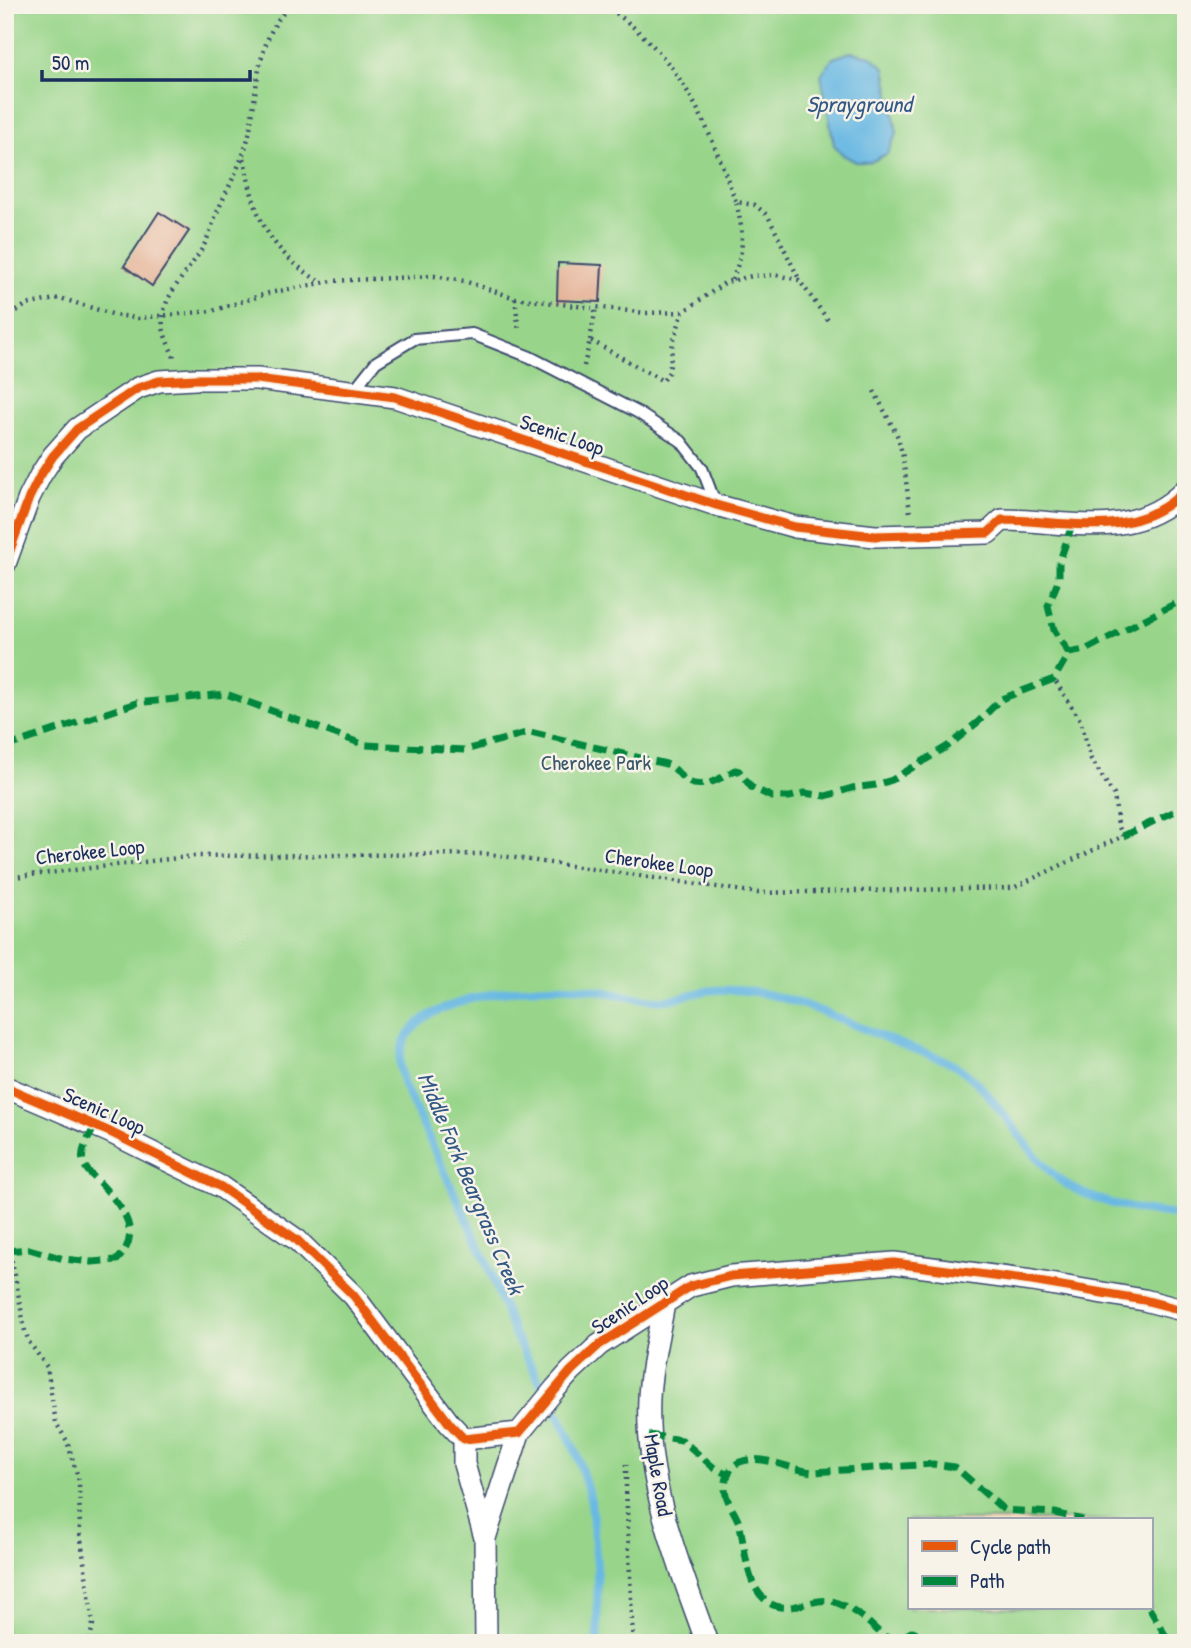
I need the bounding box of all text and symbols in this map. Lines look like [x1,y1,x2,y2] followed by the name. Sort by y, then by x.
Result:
[42,38,250,82] scale bar
[52,48,89,77] text: 50 m
[807,88,915,120] water label: Sprayground
[516,407,608,462] street label: Scenic Loop
[541,748,652,777] park label: Cherokee Park
[34,831,146,872] street label: Cherokee Loop
[603,841,715,884] street label: Cherokee Loop
[410,1067,533,1301] water label: Middle Fork Beargrass Creek
[59,1080,150,1141] street label: Scenic Loop
[586,1268,674,1341] street label: Scenic Loop
[637,1432,680,1518] street label: Maple Road
[908,1518,1152,1610] legend
[970,1532,1051,1561] text: Cycle path
[970,1566,1005,1595] text: Path

